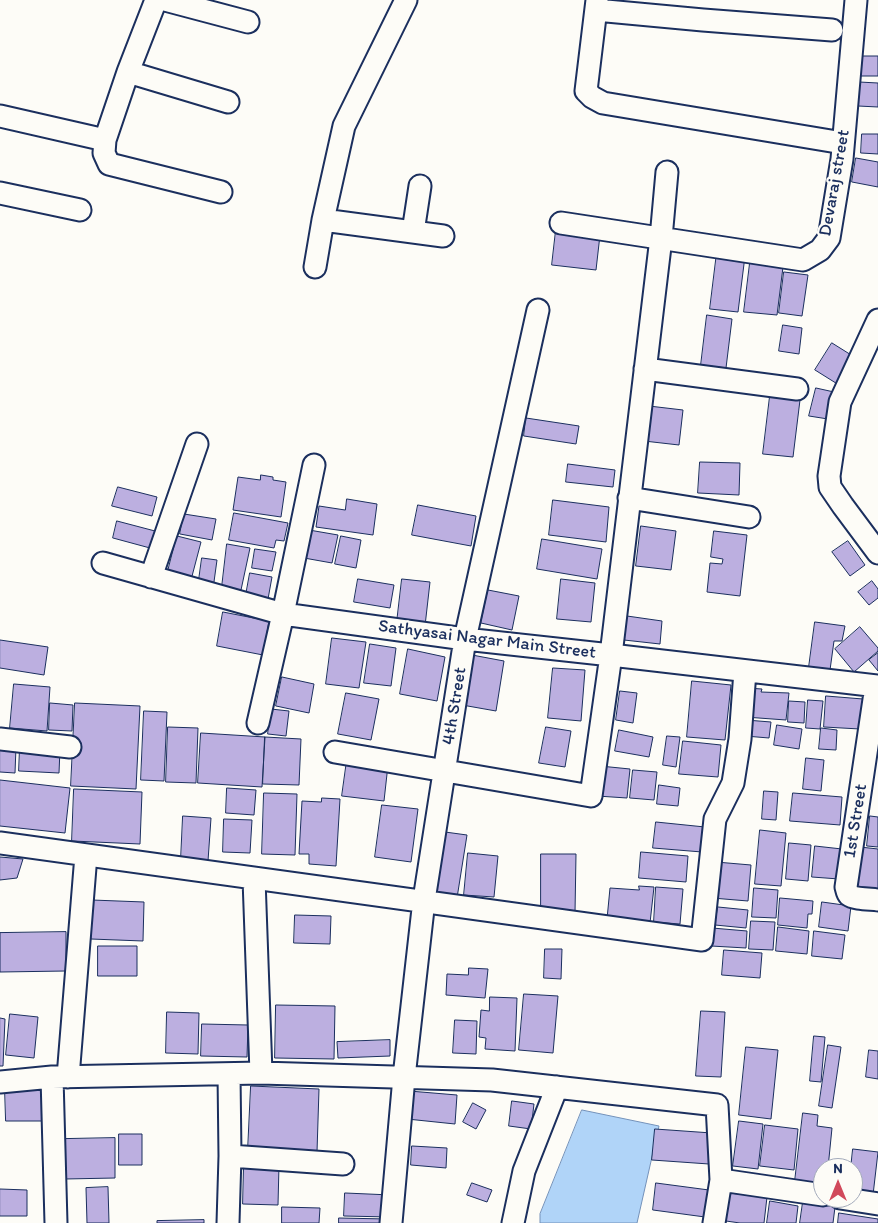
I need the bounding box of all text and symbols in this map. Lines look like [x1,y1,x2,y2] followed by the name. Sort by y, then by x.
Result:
[815,128,855,238] street label: Devaraj street
[377,616,597,664] street label: Sathyasai Nagar Main Street
[438,666,472,746] street label: 4th Street
[839,782,873,860] street label: 1st Street
[813,1158,863,1208] north arrow
[833,1160,843,1177] text: N

